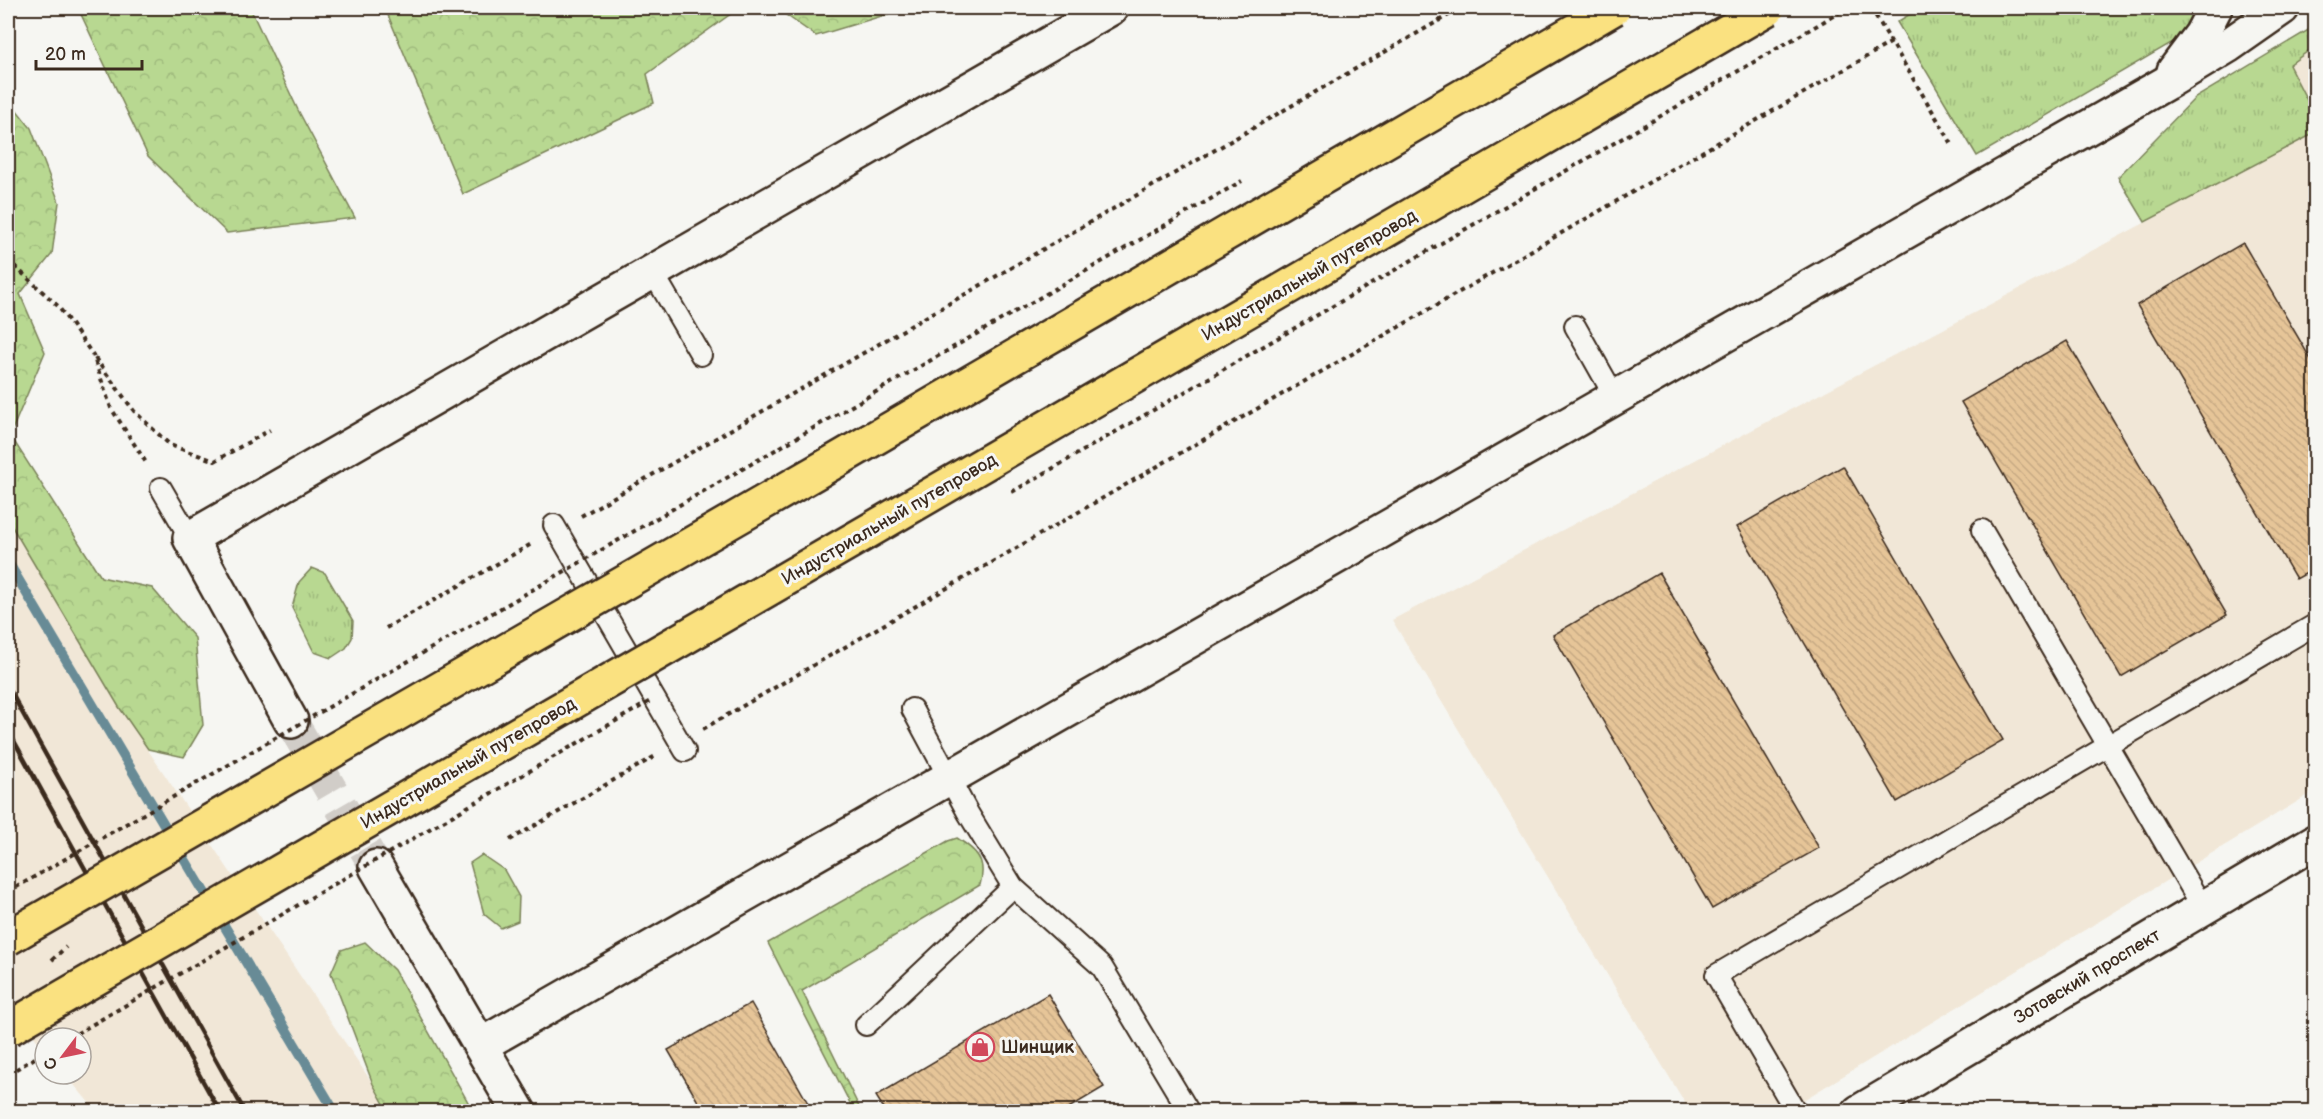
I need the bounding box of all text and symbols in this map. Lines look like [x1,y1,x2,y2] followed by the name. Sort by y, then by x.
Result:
[36,33,142,71] scale bar
[45,44,86,65] text: 20 m
[1198,205,1420,346] street label: Индустриальный путепровод
[778,449,1000,590] street label: Индустриальный путепровод
[357,693,579,834] street label: Индустриальный путепровод
[2010,924,2165,1028] street label: Зотовский проспект
[33,1026,93,1086] north arrow
[964,1031,996,1063] shop icon: Шинщик
[1001,1037,1074,1058] place label: Шинщик
[41,1053,63,1073] text: С

